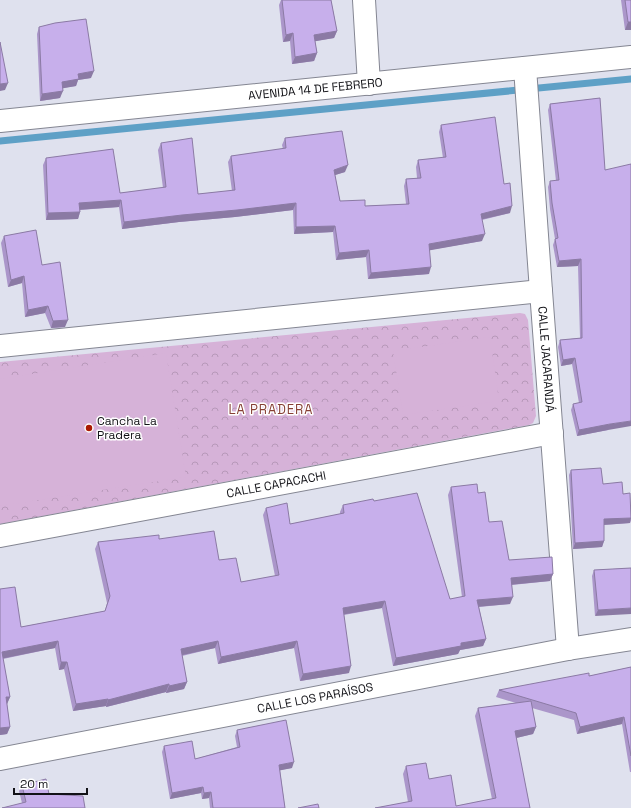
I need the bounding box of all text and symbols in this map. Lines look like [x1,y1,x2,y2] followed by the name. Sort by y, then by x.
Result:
[247,74,383,104] street label: AVENIDA 14 DE FEBRERO
[534,306,558,413] street label: CALLE JACARANDÁ
[229,401,314,418] district label: LA PRADERA
[97,413,157,443] place label: Cancha La Pradera
[84,423,94,433] marker: Cancha La Pradera
[225,467,327,502] street label: CALLE CAPACACHI
[256,679,375,717] street label: CALLE LOS PARAÍSOS
[14,770,87,796] scale bar
[20,776,48,792] text: 20 m

